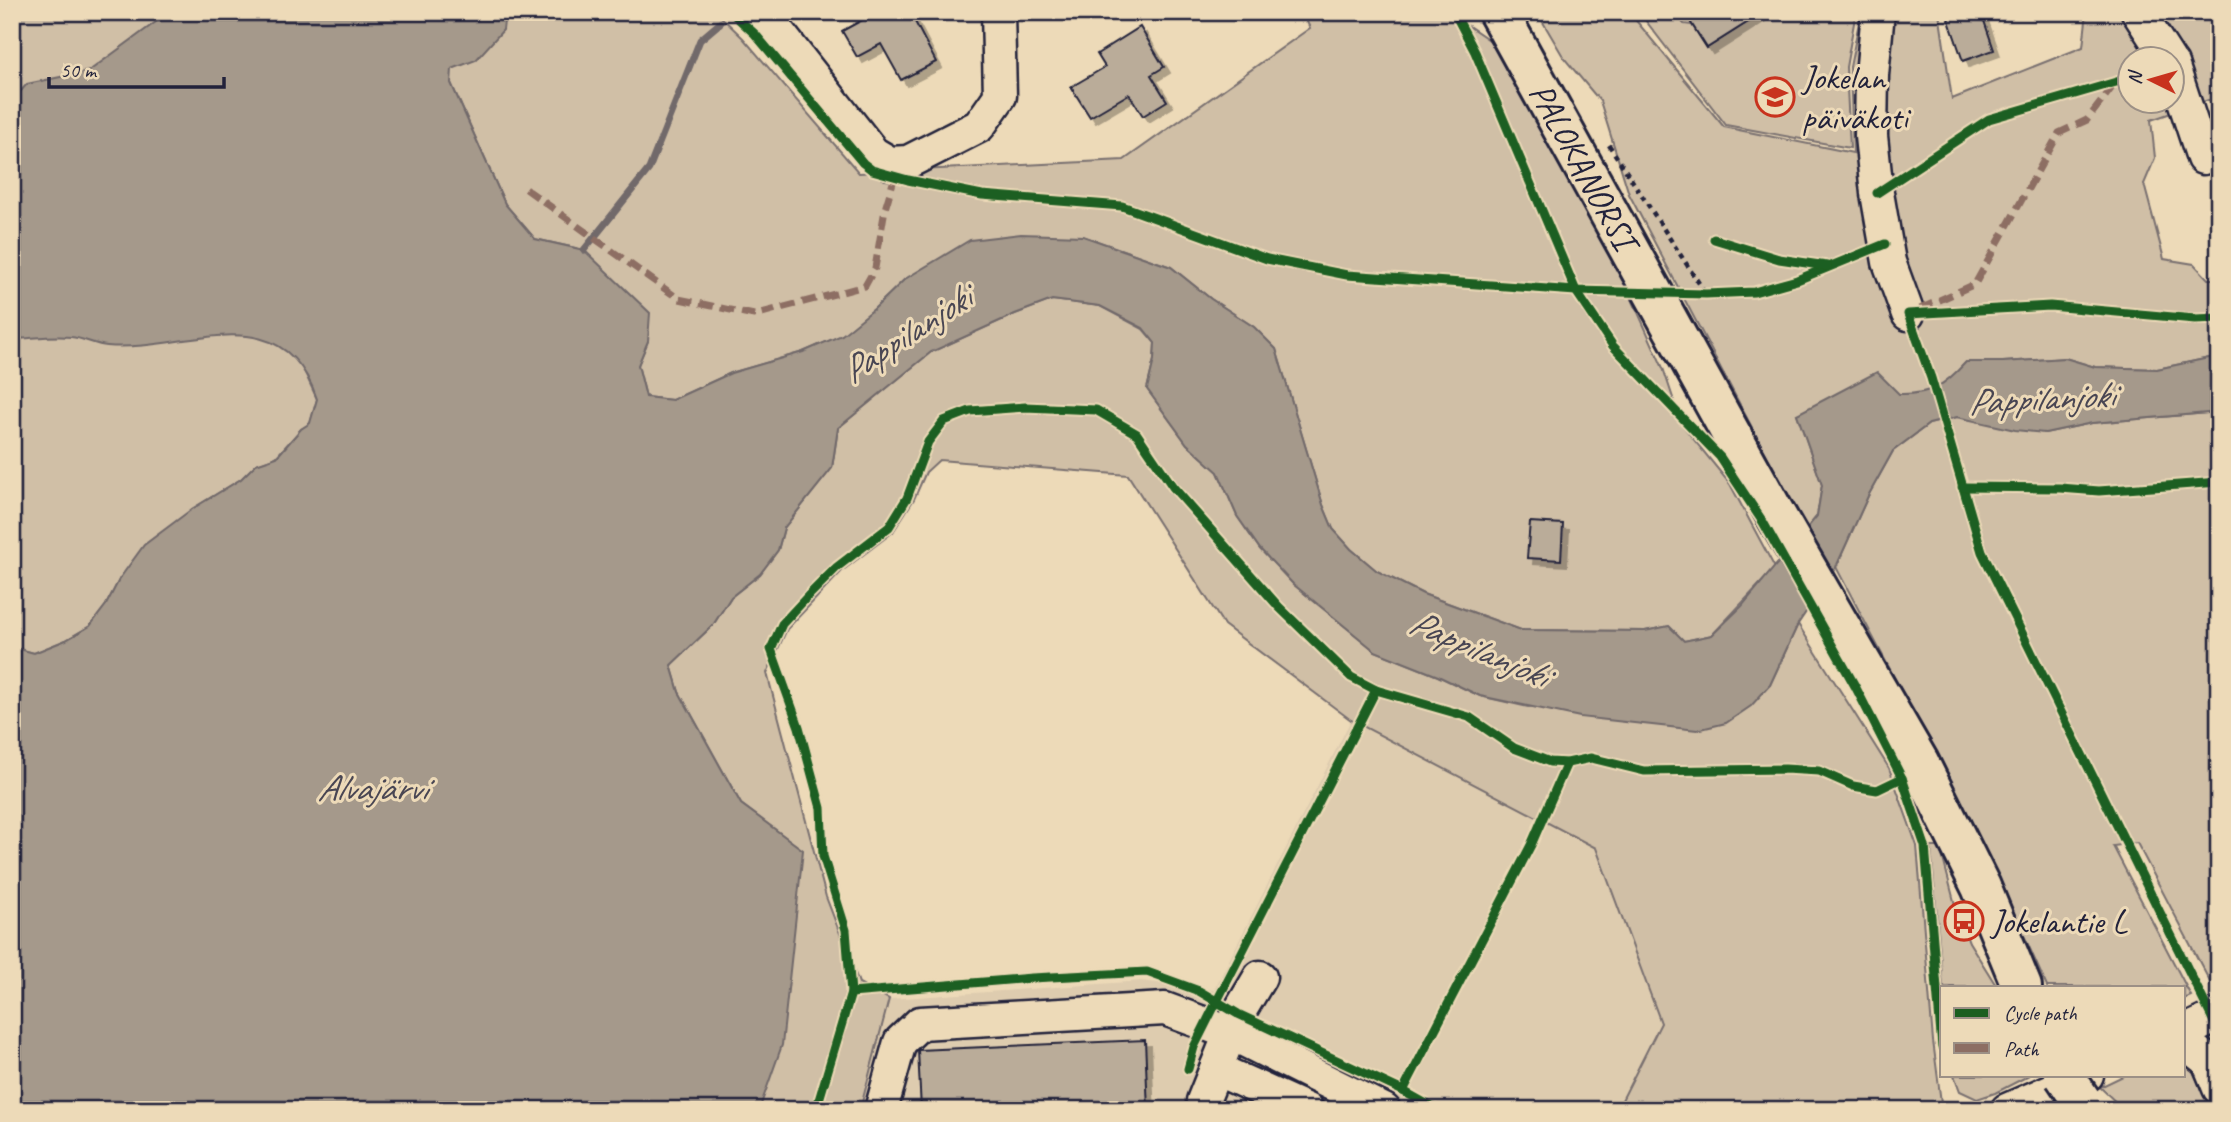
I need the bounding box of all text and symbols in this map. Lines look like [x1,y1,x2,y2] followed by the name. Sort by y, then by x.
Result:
[49,46,224,90] scale bar
[2116,46,2186,116] north arrow
[1800,55,1912,140] place label: Jokelan päiväkoti
[60,57,98,83] text: 50 m
[2123,68,2148,86] text: N
[1519,75,1651,263] street label: PALOKANORSI
[1754,76,1796,118] school or university icon: Jokelan päiväkoti
[832,270,988,393] water label: Pappilanjoki
[1967,370,2124,425] water label: Pappilanjoki
[1403,598,1564,702] water label: Pappilanjoki
[317,764,436,811] water label: Alvajärvi
[1989,899,2128,944] place label: Jokelantie L
[1943,900,1985,942] bus stop icon: Jokelantie L
[1940,986,2186,1076] legend
[2004,1000,2077,1026] text: Cycle path
[2004,1036,2040,1062] text: Path

